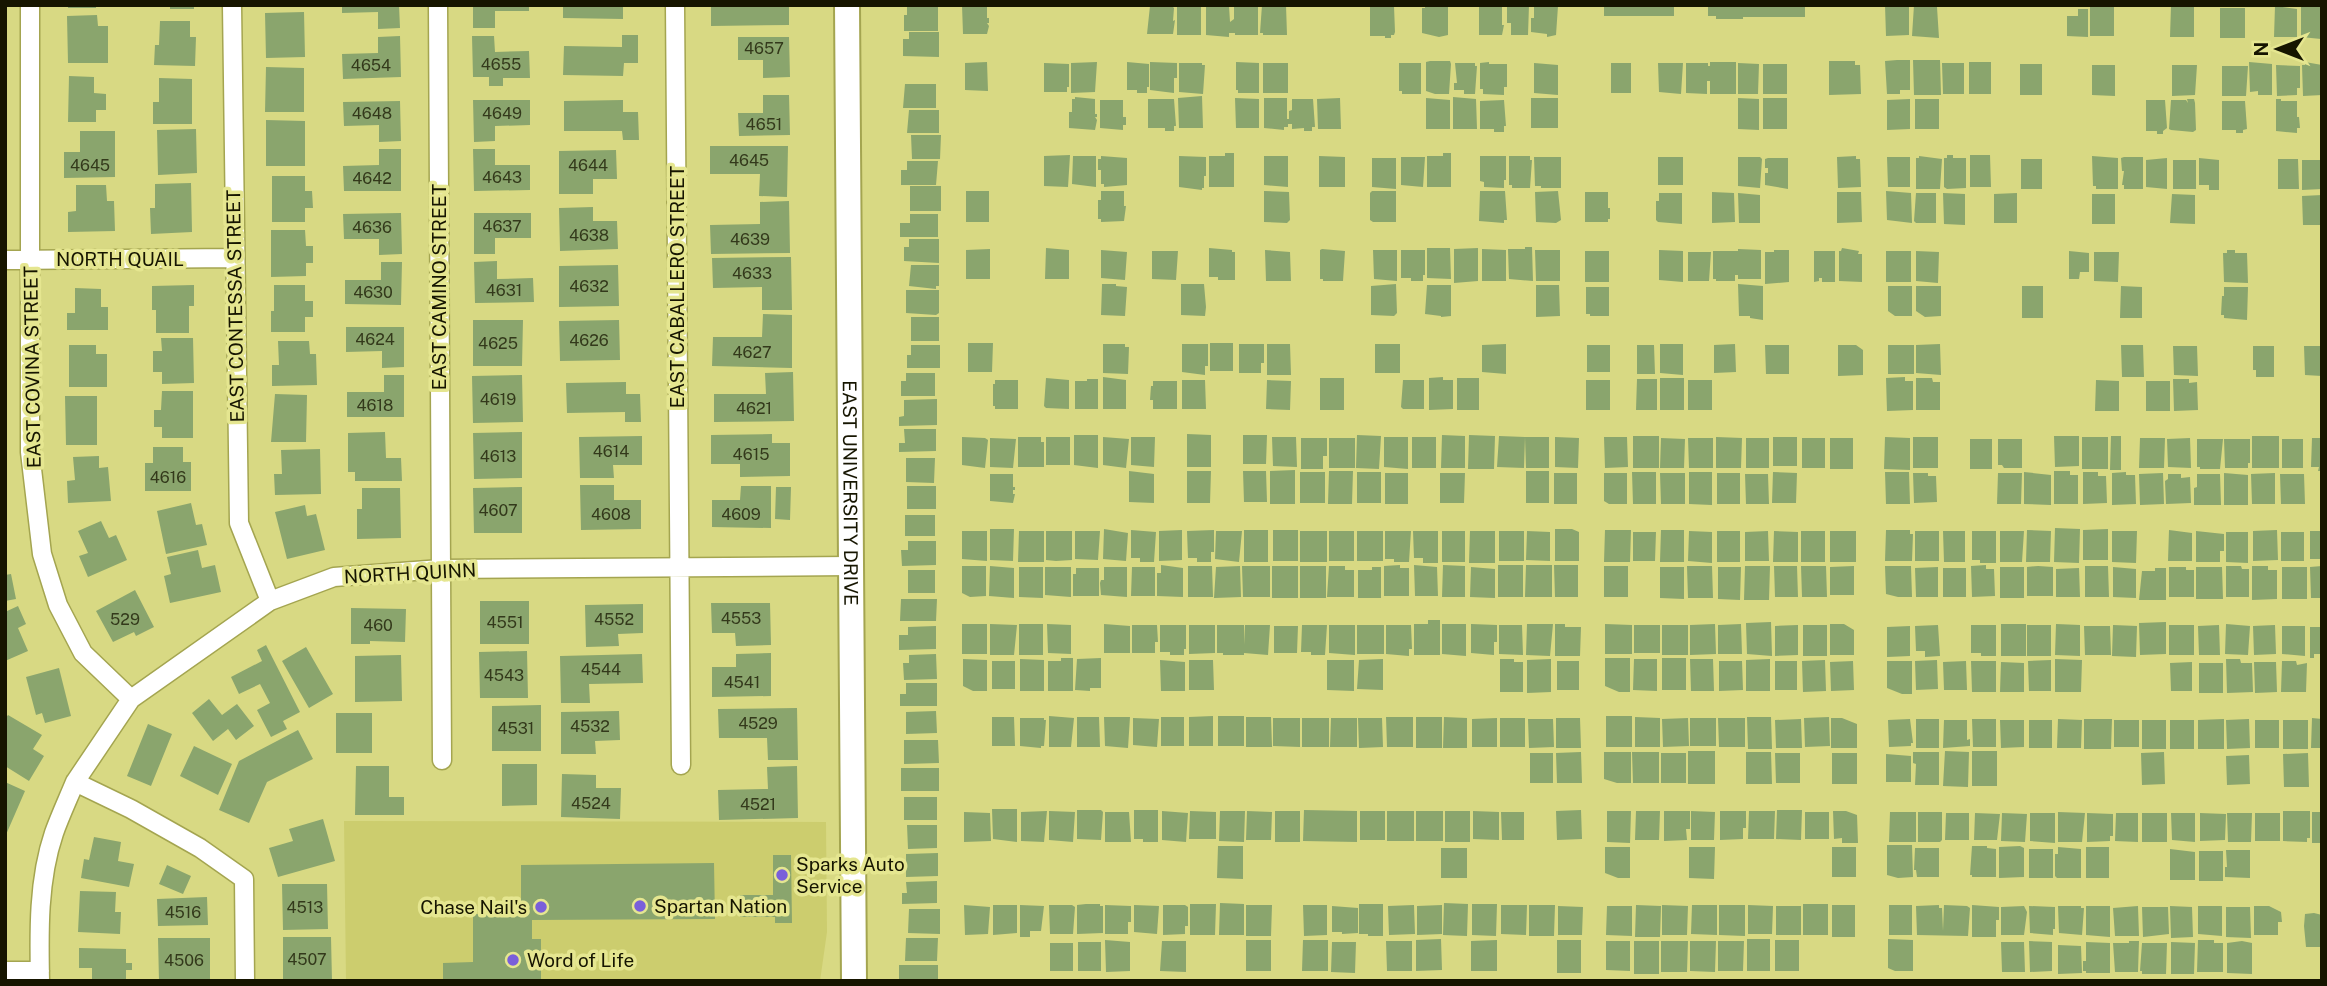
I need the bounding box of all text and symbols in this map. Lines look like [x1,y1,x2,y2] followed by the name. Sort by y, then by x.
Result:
[2243,14,2313,84] north arrow
[744,39,784,58] house number: 4657
[2250,42,2272,56] text: N
[481,55,521,74] house number: 4655
[351,56,391,75] house number: 4654
[352,104,392,123] house number: 4648
[482,104,522,123] house number: 4649
[746,115,782,134] house number: 4651
[729,151,769,170] house number: 4645
[70,156,110,175] house number: 4645
[568,156,608,175] house number: 4644
[666,166,688,408] street label: EAST CABALLERO STREET
[482,168,522,187] house number: 4643
[352,169,392,188] house number: 4642
[428,184,450,390] street label: EAST CAMINO STREET
[222,189,248,423] street label: EAST CONTESSA STREET
[482,217,522,236] house number: 4637
[352,218,392,237] house number: 4636
[569,226,609,245] house number: 4638
[730,230,770,249] house number: 4639
[56,248,184,270] street label: NORTH QUAIL
[732,264,772,283] house number: 4633
[19,266,45,468] street label: EAST COVINA STREET
[569,277,609,296] house number: 4632
[486,281,522,300] house number: 4631
[353,283,393,302] house number: 4630
[355,330,395,349] house number: 4624
[569,331,609,350] house number: 4626
[478,334,518,353] house number: 4625
[732,343,772,362] house number: 4627
[839,380,862,606] street label: EAST UNIVERSITY DRIVE
[480,390,516,409] house number: 4619
[357,396,393,415] house number: 4618
[736,399,772,418] house number: 4621
[593,442,629,461] house number: 4614
[733,445,769,464] house number: 4615
[480,447,516,466] house number: 4613
[150,468,186,487] house number: 4616
[478,501,518,520] house number: 4607
[591,505,631,524] house number: 4608
[721,505,761,524] house number: 4609
[343,559,477,587] street label: NORTH QUINN
[721,609,761,628] house number: 4553
[110,610,140,629] house number: 529
[594,610,634,629] house number: 4552
[487,613,523,632] house number: 4551
[363,616,393,635] house number: 460
[581,660,621,679] house number: 4544
[484,666,524,685] house number: 4543
[724,673,760,692] house number: 4541
[738,714,778,733] house number: 4529
[570,717,610,736] house number: 4532
[498,719,534,738] house number: 4531
[571,794,611,813] house number: 4524
[740,795,776,814] house number: 4521
[796,853,905,897] place label: Sparks Auto Service
[774,867,790,883] marker: Sparks Auto Service
[654,895,787,917] place label: Spartan Nation
[420,896,527,918] place label: Chase Nail's
[287,898,323,917] house number: 4513
[632,898,648,914] marker: Spartan Nation
[533,899,549,915] marker: Chase Nail's
[165,903,201,922] house number: 4516
[527,949,634,971] place label: Word of Life
[287,950,327,969] house number: 4507
[164,951,204,970] house number: 4506
[505,952,521,968] marker: Word of Life

